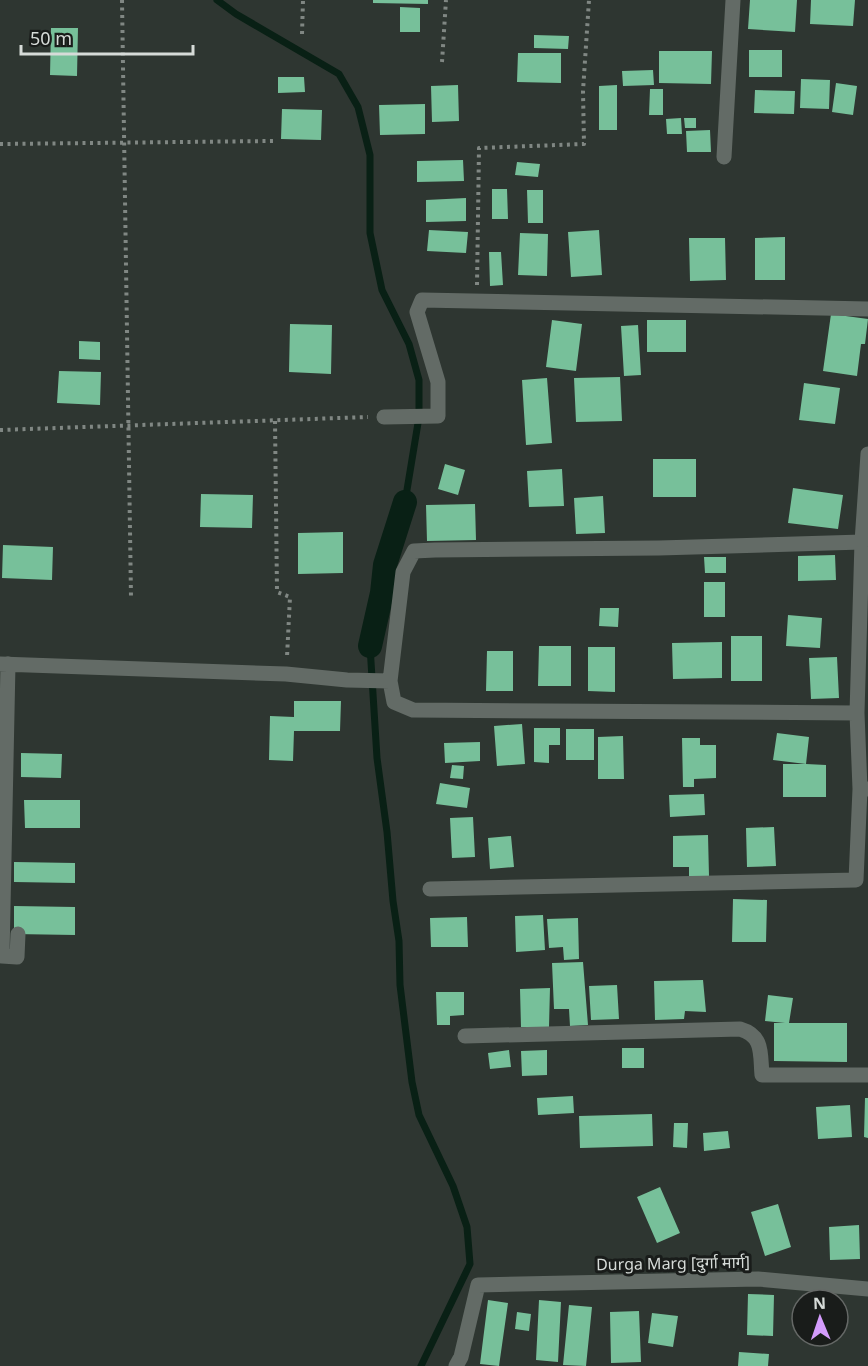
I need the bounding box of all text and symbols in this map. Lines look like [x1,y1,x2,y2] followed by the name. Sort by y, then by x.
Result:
[21,18,194,56] scale bar
[30,26,72,50] text: 50 m
[596,1251,750,1276] street label: Durga Marg [दुर्गा मार्ग]
[790,1288,850,1348] north arrow
[813,1292,826,1314] text: N

